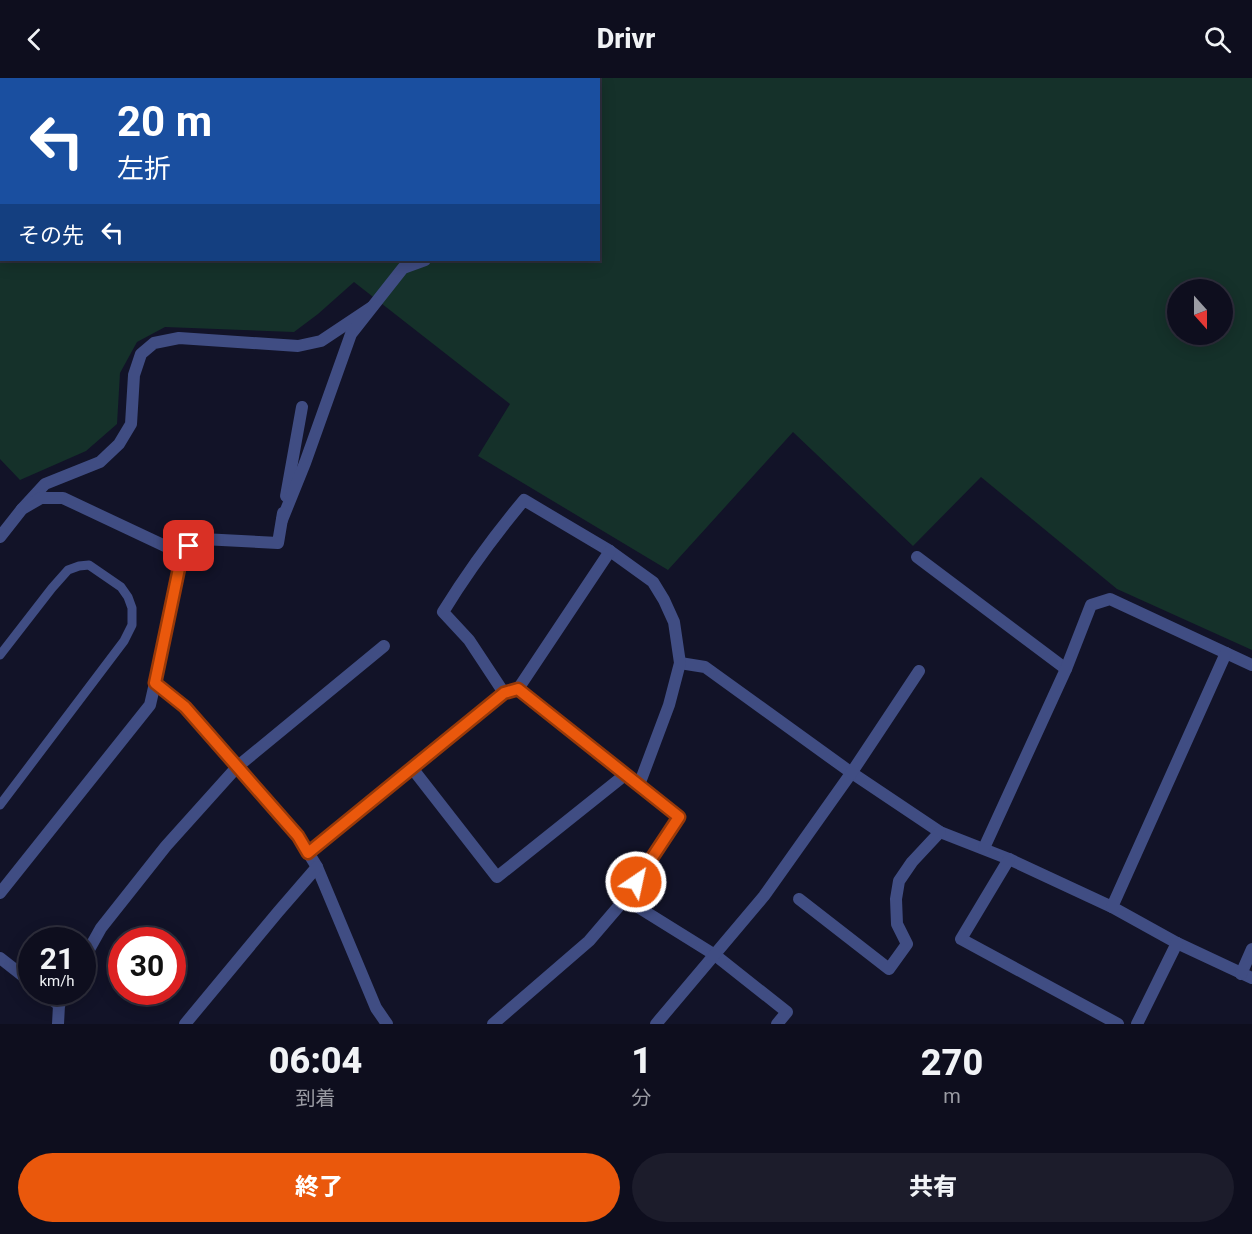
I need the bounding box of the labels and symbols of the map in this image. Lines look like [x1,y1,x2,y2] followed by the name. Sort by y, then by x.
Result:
[1167,279,1233,345] north arrow
[163,520,214,571] pin
[604,850,668,914] position arrow
[108,927,186,1005] speed limit sign: 30

